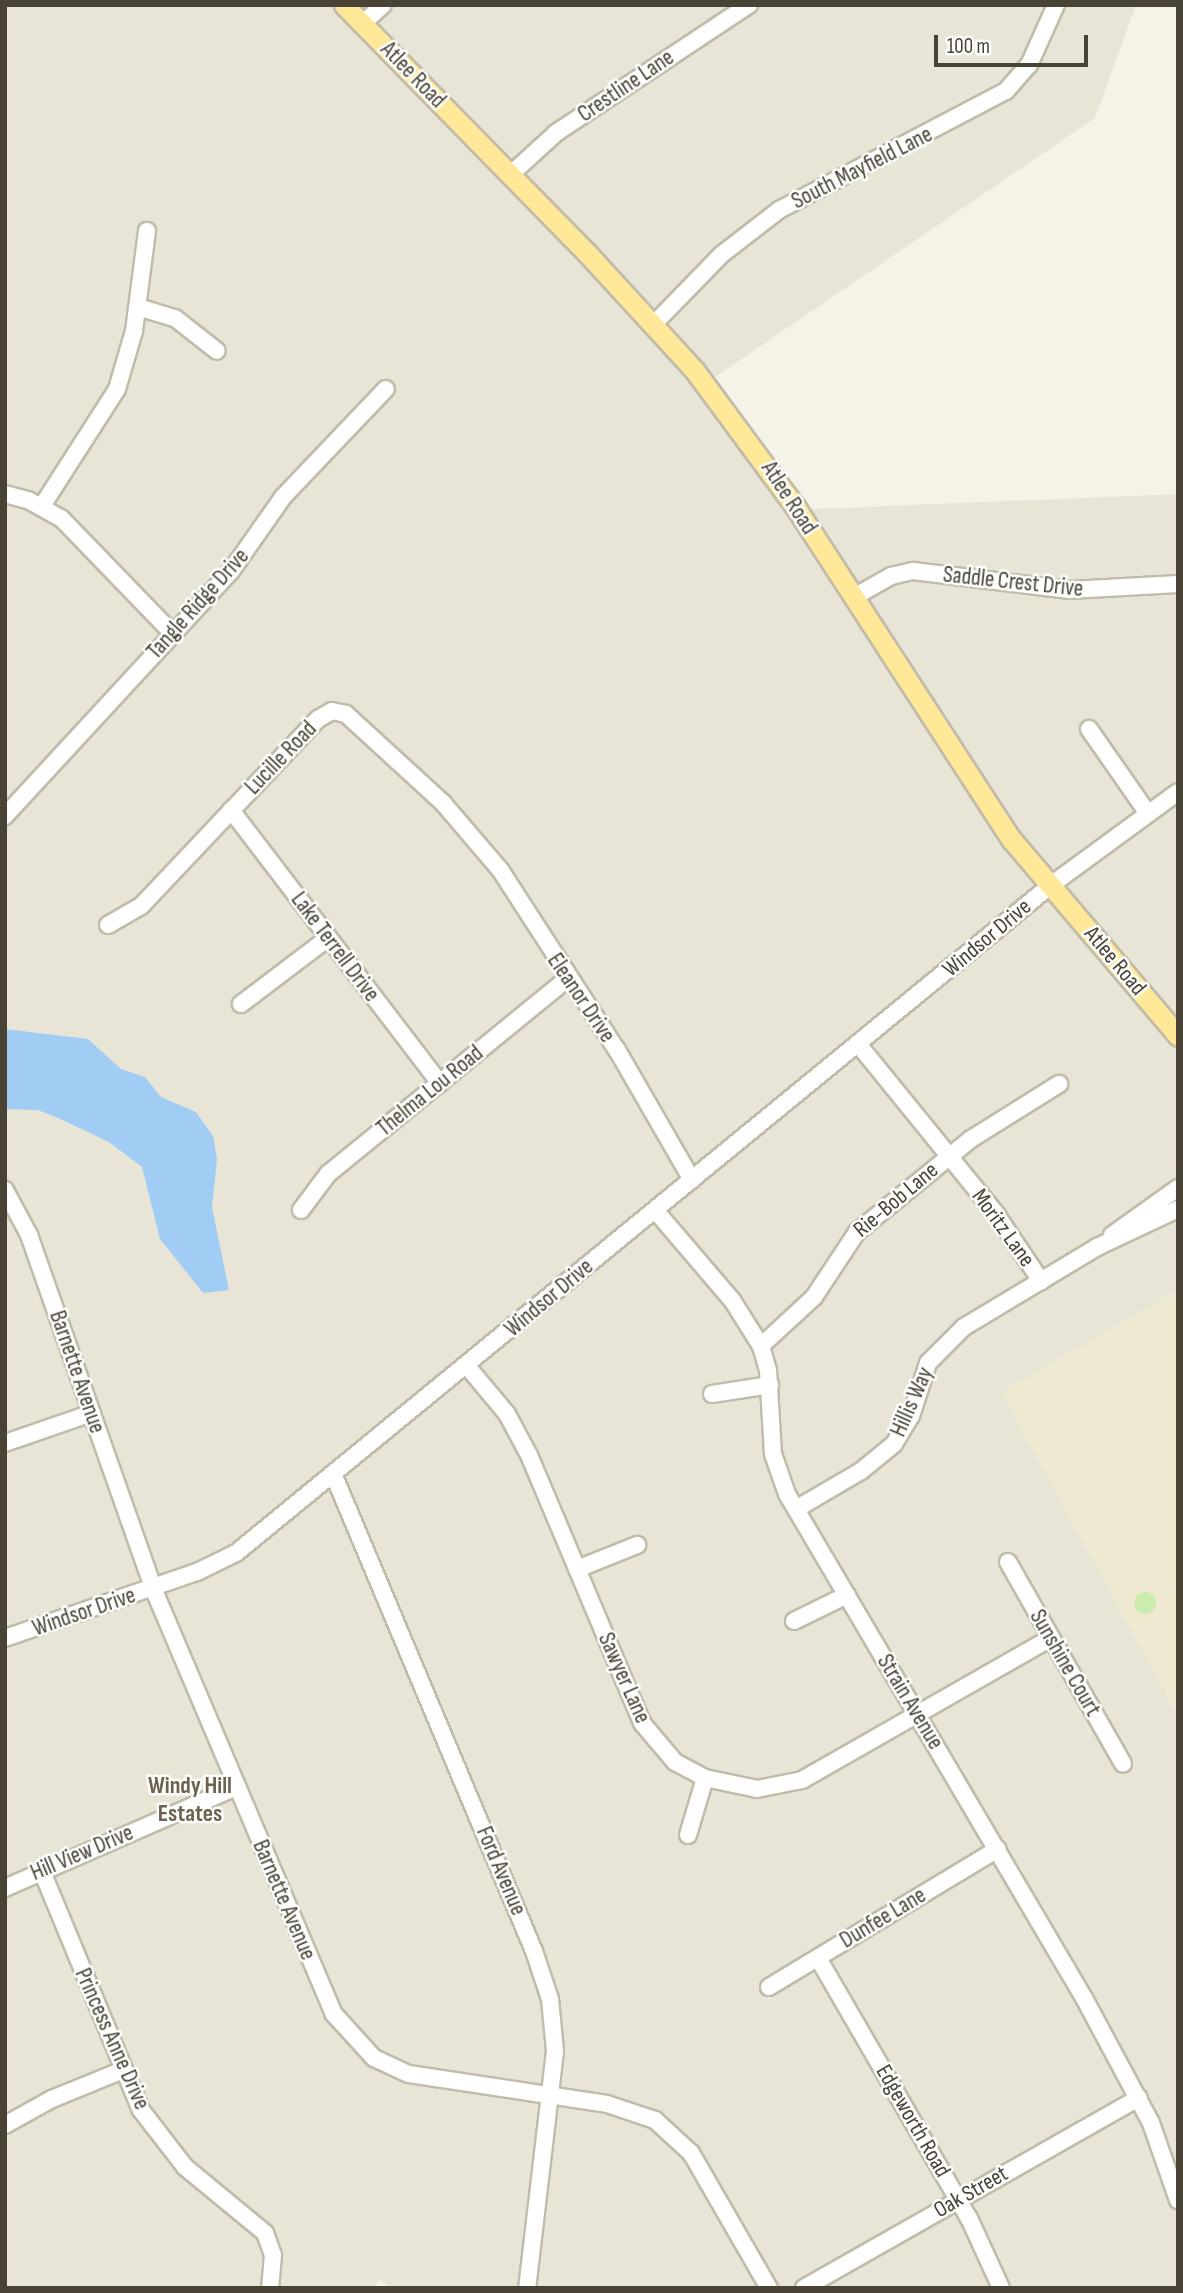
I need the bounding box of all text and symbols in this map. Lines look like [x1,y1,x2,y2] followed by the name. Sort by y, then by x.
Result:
[938,21,1092,65] scale bar
[947,34,990,59] text: 100 m
[375,36,451,114] street label: Atlee Road
[573,44,679,128] street label: Crestline Lane
[787,121,937,215] street label: South Mayfield Lane
[755,456,823,540] street label: Atlee Road
[141,543,255,665] street label: Tangle Ridge Drive
[942,561,1084,603] street label: Saddle Crest Drive
[239,716,323,800] street label: Lucille Road
[285,887,385,1007] street label: Lake Terrell Drive
[937,893,1037,983] street label: Windsor Drive
[1078,921,1152,1001] street label: Atlee Road
[541,948,621,1048] street label: Eleanor Drive
[371,1040,489,1142] street label: Thelma Lou Road
[848,1157,944,1243] street label: Rie-Bob Lane
[965,1184,1041,1272] street label: Moritz Lane
[499,1253,599,1343] street label: Windsor Drive
[43,1307,111,1437] street label: Barnette Avenue
[885,1363,939,1441] street label: Hillis Way
[29,1582,139,1642] street label: Windsor Drive
[1023,1605,1107,1721] street label: Sunshine Court
[592,1628,656,1728] street label: Sawyer Lane
[871,1649,949,1755] street label: Strain Avenue
[148,1772,232,1828] district label: Windy Hill Estates
[27,1819,137,1887] street label: Hill View Drive
[470,1823,532,1919] street label: Ford Avenue
[246,1836,322,1964] street label: Barnette Avenue
[835,1882,931,1954] street label: Dunfee Lane
[69,1964,155,2114] street label: Princess Anne Drive
[870,2060,956,2182] street label: Edgeworth Road
[929,2160,1013,2224] street label: Oak Street

